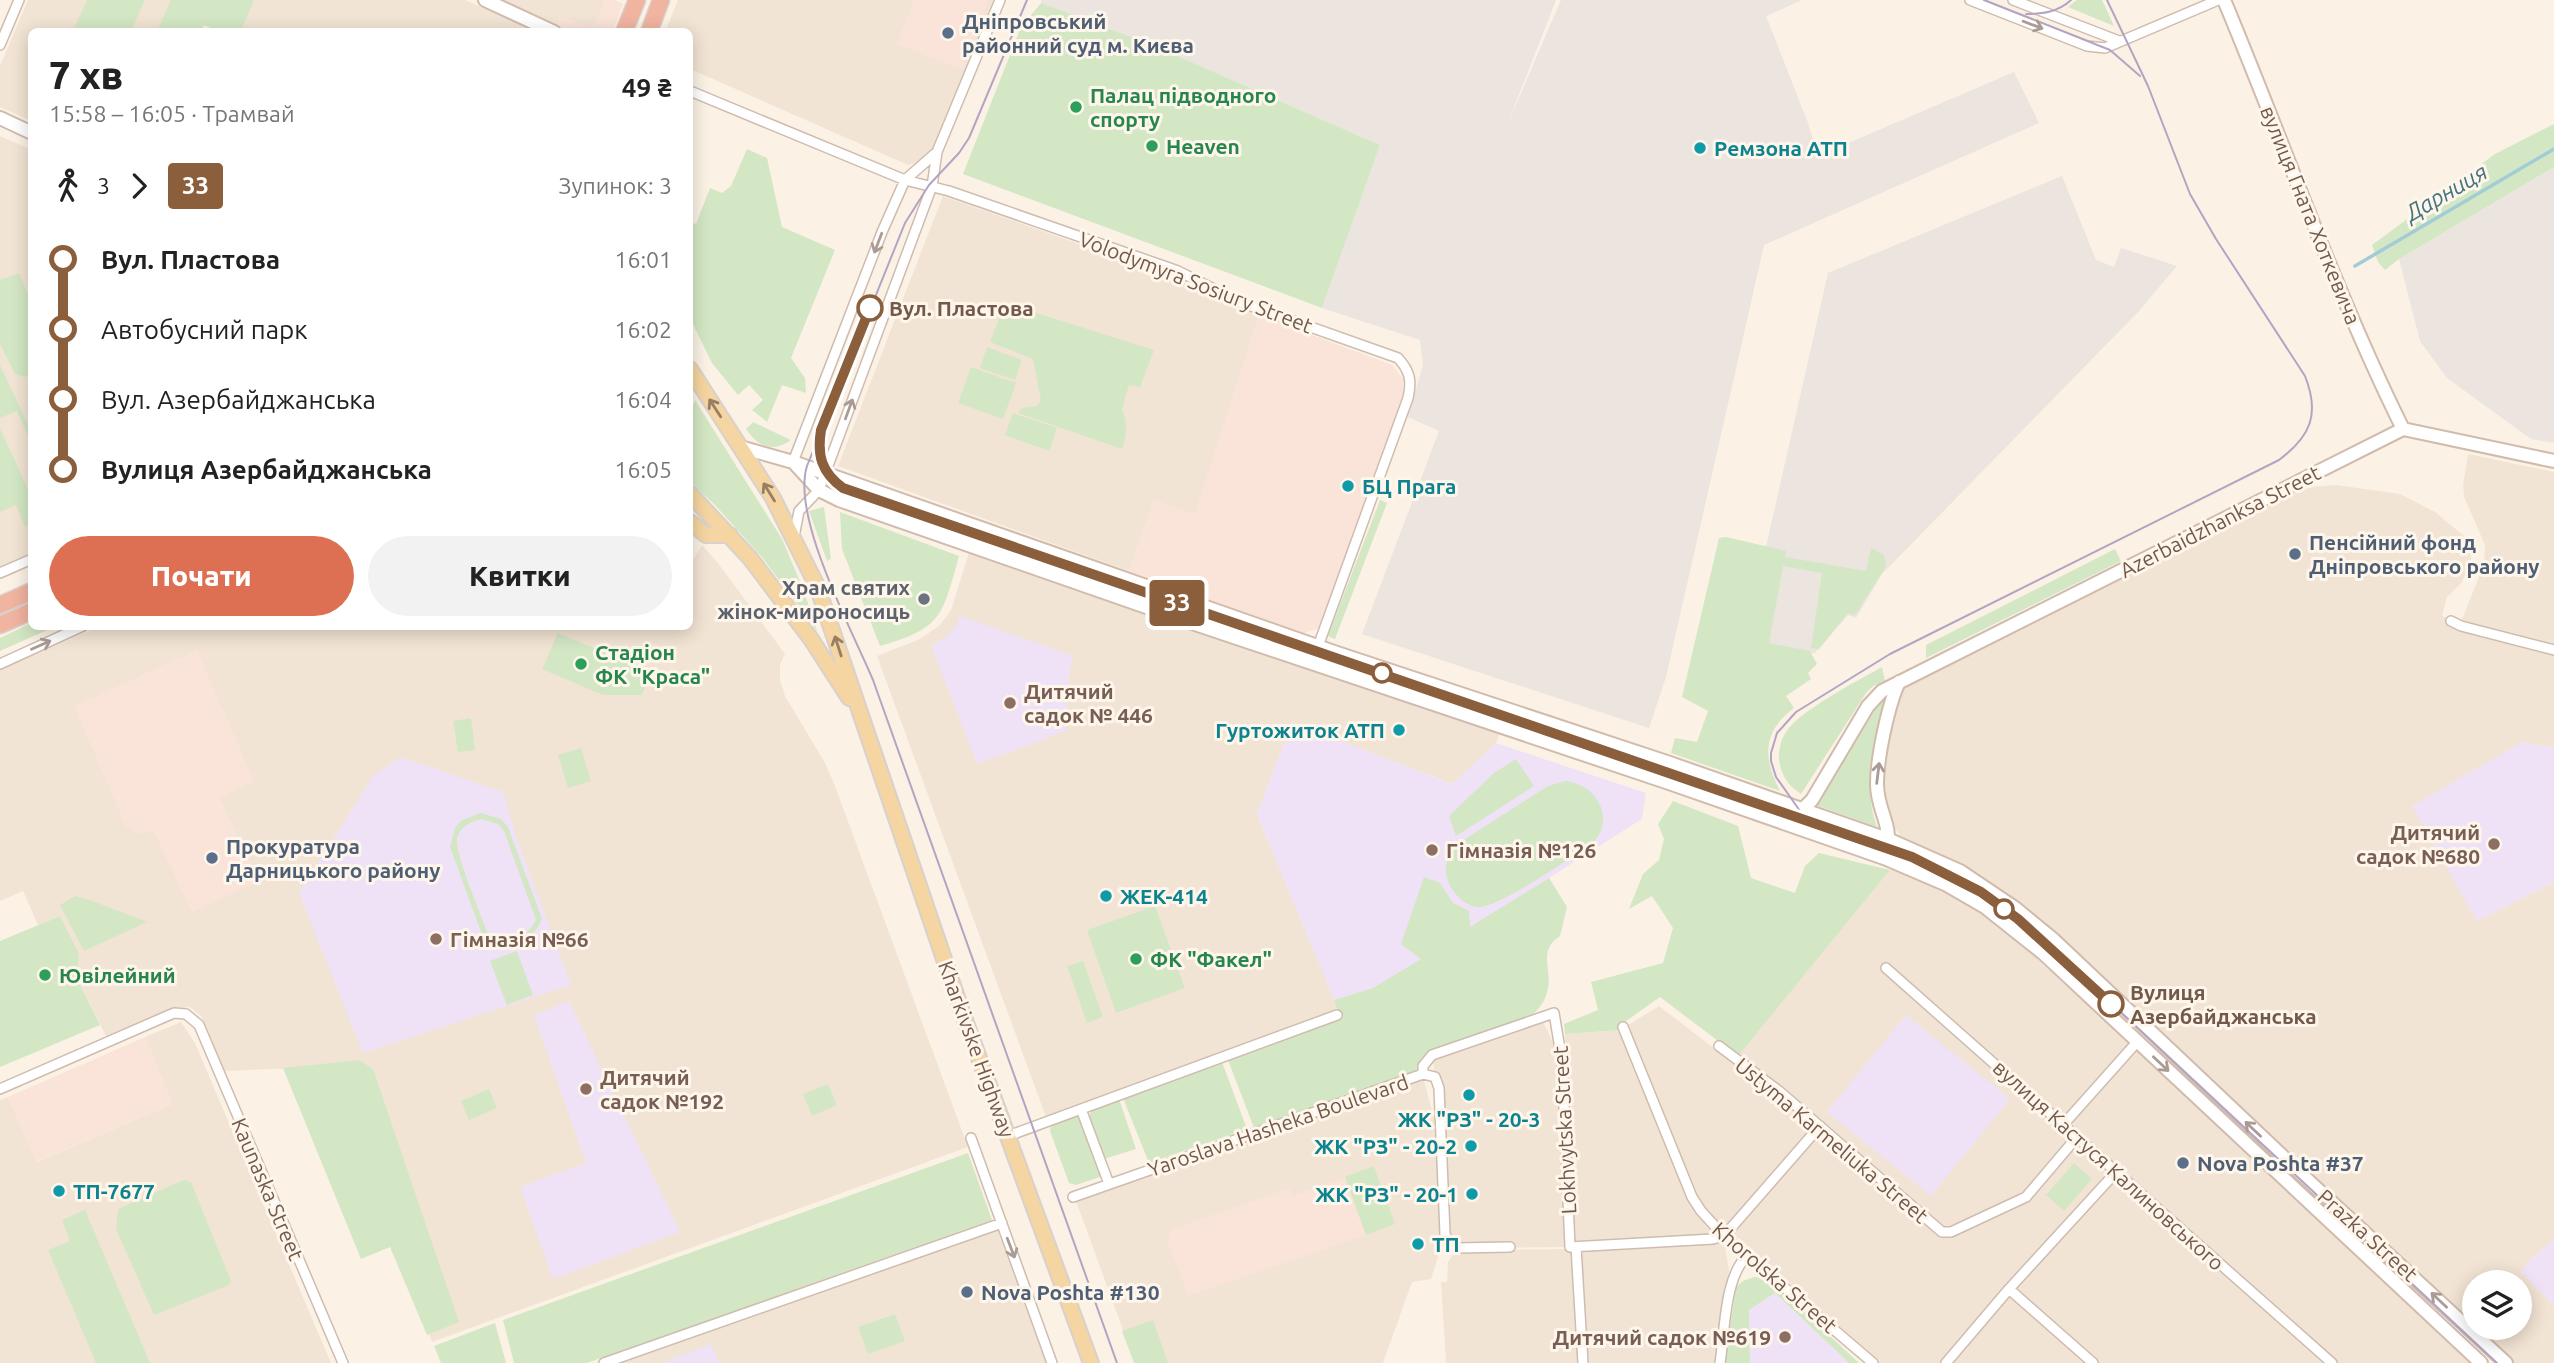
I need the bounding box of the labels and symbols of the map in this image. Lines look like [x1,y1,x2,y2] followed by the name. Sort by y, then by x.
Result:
[962,9,1194,57] place label: Дніпровський районний суд м. Києва
[2022,19,2044,32] one-way arrow
[940,25,956,41] marker: Дніпровський районний суд м. Києва
[1090,83,1276,131] place label: Палац підводного спорту
[1068,99,1084,115] marker: Палац підводного спорту
[2256,102,2366,328] street label: вулиця Гната Хоткевича
[1166,134,1240,158] place label: Heaven
[1714,136,1848,160] place label: Ремзона АТП
[1144,138,1160,154] marker: Heaven
[1692,140,1708,156] marker: Ремзона АТП
[2399,159,2492,226] water label: Дарниця
[1076,226,1316,338] street label: Volodymyra Sosiury Street
[871,231,884,253] one-way arrow
[857,295,883,321] marker: Вул. Пластова
[889,296,1034,320] place label: Вул. Пластова
[707,398,721,418] one-way arrow
[844,398,857,420] one-way arrow
[2116,460,2324,582] street label: Azerbaidzhanksa Street
[1362,474,1456,498] place label: БЦ Прага
[1340,478,1356,494] marker: БЦ Прага
[761,482,775,502] one-way arrow
[2309,530,2540,578] place label: Пенсійний фонд Дніпровського району
[2287,546,2303,562] marker: Пенсійний фонд Дніпровського району
[717,575,911,623] place label: Храм святих жінок-мироносиць
[1146,580,1208,626] line badge: 33
[916,591,932,607] marker: Храм святих жінок-мироносиць
[830,635,843,657] one-way arrow
[31,638,52,651] one-way arrow
[595,640,710,688] place label: Стадіон ФК "Краса"
[573,656,589,672] marker: Стадіон ФК "Краса"
[1372,663,1392,683] unlabelled marker
[1024,679,1153,727] place label: Дитячий садок № 446
[1002,695,1018,711] marker: Дитячий садок № 446
[1215,718,1385,742] place label: Гуртожиток АТП
[1391,722,1407,738] marker: Гуртожиток АТП
[1872,762,1885,785] one-way arrow
[2356,820,2480,868] place label: Дитячий садок №680
[226,834,440,882] place label: Прокуратура Дарницького району
[2486,836,2502,852] marker: Дитячий садок №680
[1446,838,1597,862] place label: Гімназія №126
[1424,842,1440,858] marker: Гімназія №126
[204,850,220,866] marker: Прокуратура Дарницького району
[1120,884,1208,908] place label: ЖЕК-414
[1098,888,1114,904] marker: ЖЕК-414
[1994,899,2014,919] unlabelled marker
[450,927,589,951] place label: Гімназія №66
[428,931,444,947] marker: Гімназія №66
[1150,947,1272,971] place label: ФК "Факел"
[1128,951,1144,967] marker: ФК "Факел"
[934,957,1020,1141] street label: Kharkivske Highway
[59,963,176,987] place label: Ювілейний
[37,967,53,983] marker: Ювілейний
[2130,980,2317,1028] place label: Вулиця Азербайджанська
[2098,991,2124,1017] marker: Вулиця Азербайджанська
[1548,1045,1580,1215] street label: Lokhvytska Street
[1731,1052,1933,1228] street label: Ustyma Karmeliuka Street
[1989,1055,2229,1275] street label: вулиця Кастуся Калиновського
[2152,1056,2169,1073] one-way arrow
[600,1065,724,1113] place label: Дитячий садок №192
[1145,1069,1411,1181] street label: Yaroslava Hasheka Boulevard
[578,1081,594,1097] marker: Дитячий садок №192
[1461,1087,1477,1103] marker: ЖК "РЗ" - 20-3
[1398,1107,1540,1131] place label: ЖК "РЗ" - 20-3
[227,1114,309,1264] street label: Kaunaska Street
[2245,1120,2262,1137] one-way arrow
[1314,1134,1457,1158] place label: ЖК "РЗ" - 20-2
[1463,1138,1479,1154] marker: ЖК "РЗ" - 20-2
[2197,1151,2364,1175] place label: Nova Poshta #37
[2175,1155,2191,1171] marker: Nova Poshta #37
[73,1179,155,1203] place label: ТП-7677
[1315,1182,1458,1206] place label: ЖК "РЗ" - 20-1
[51,1183,67,1199] marker: ТП-7677
[2313,1184,2423,1286] street label: Prazka Street
[1464,1186,1480,1202] marker: ЖК "РЗ" - 20-1
[1708,1217,1842,1337] street label: Khorolska Street
[1432,1232,1460,1256] place label: ТП
[1410,1236,1426,1252] marker: ТП
[1006,1237,1019,1259] one-way arrow
[981,1280,1160,1304] place label: Nova Poshta #130
[959,1284,975,1300] marker: Nova Poshta #130
[2431,1291,2448,1308] one-way arrow
[1553,1325,1771,1349] place label: Дитячий садок №619
[1777,1329,1793,1345] marker: Дитячий садок №619

